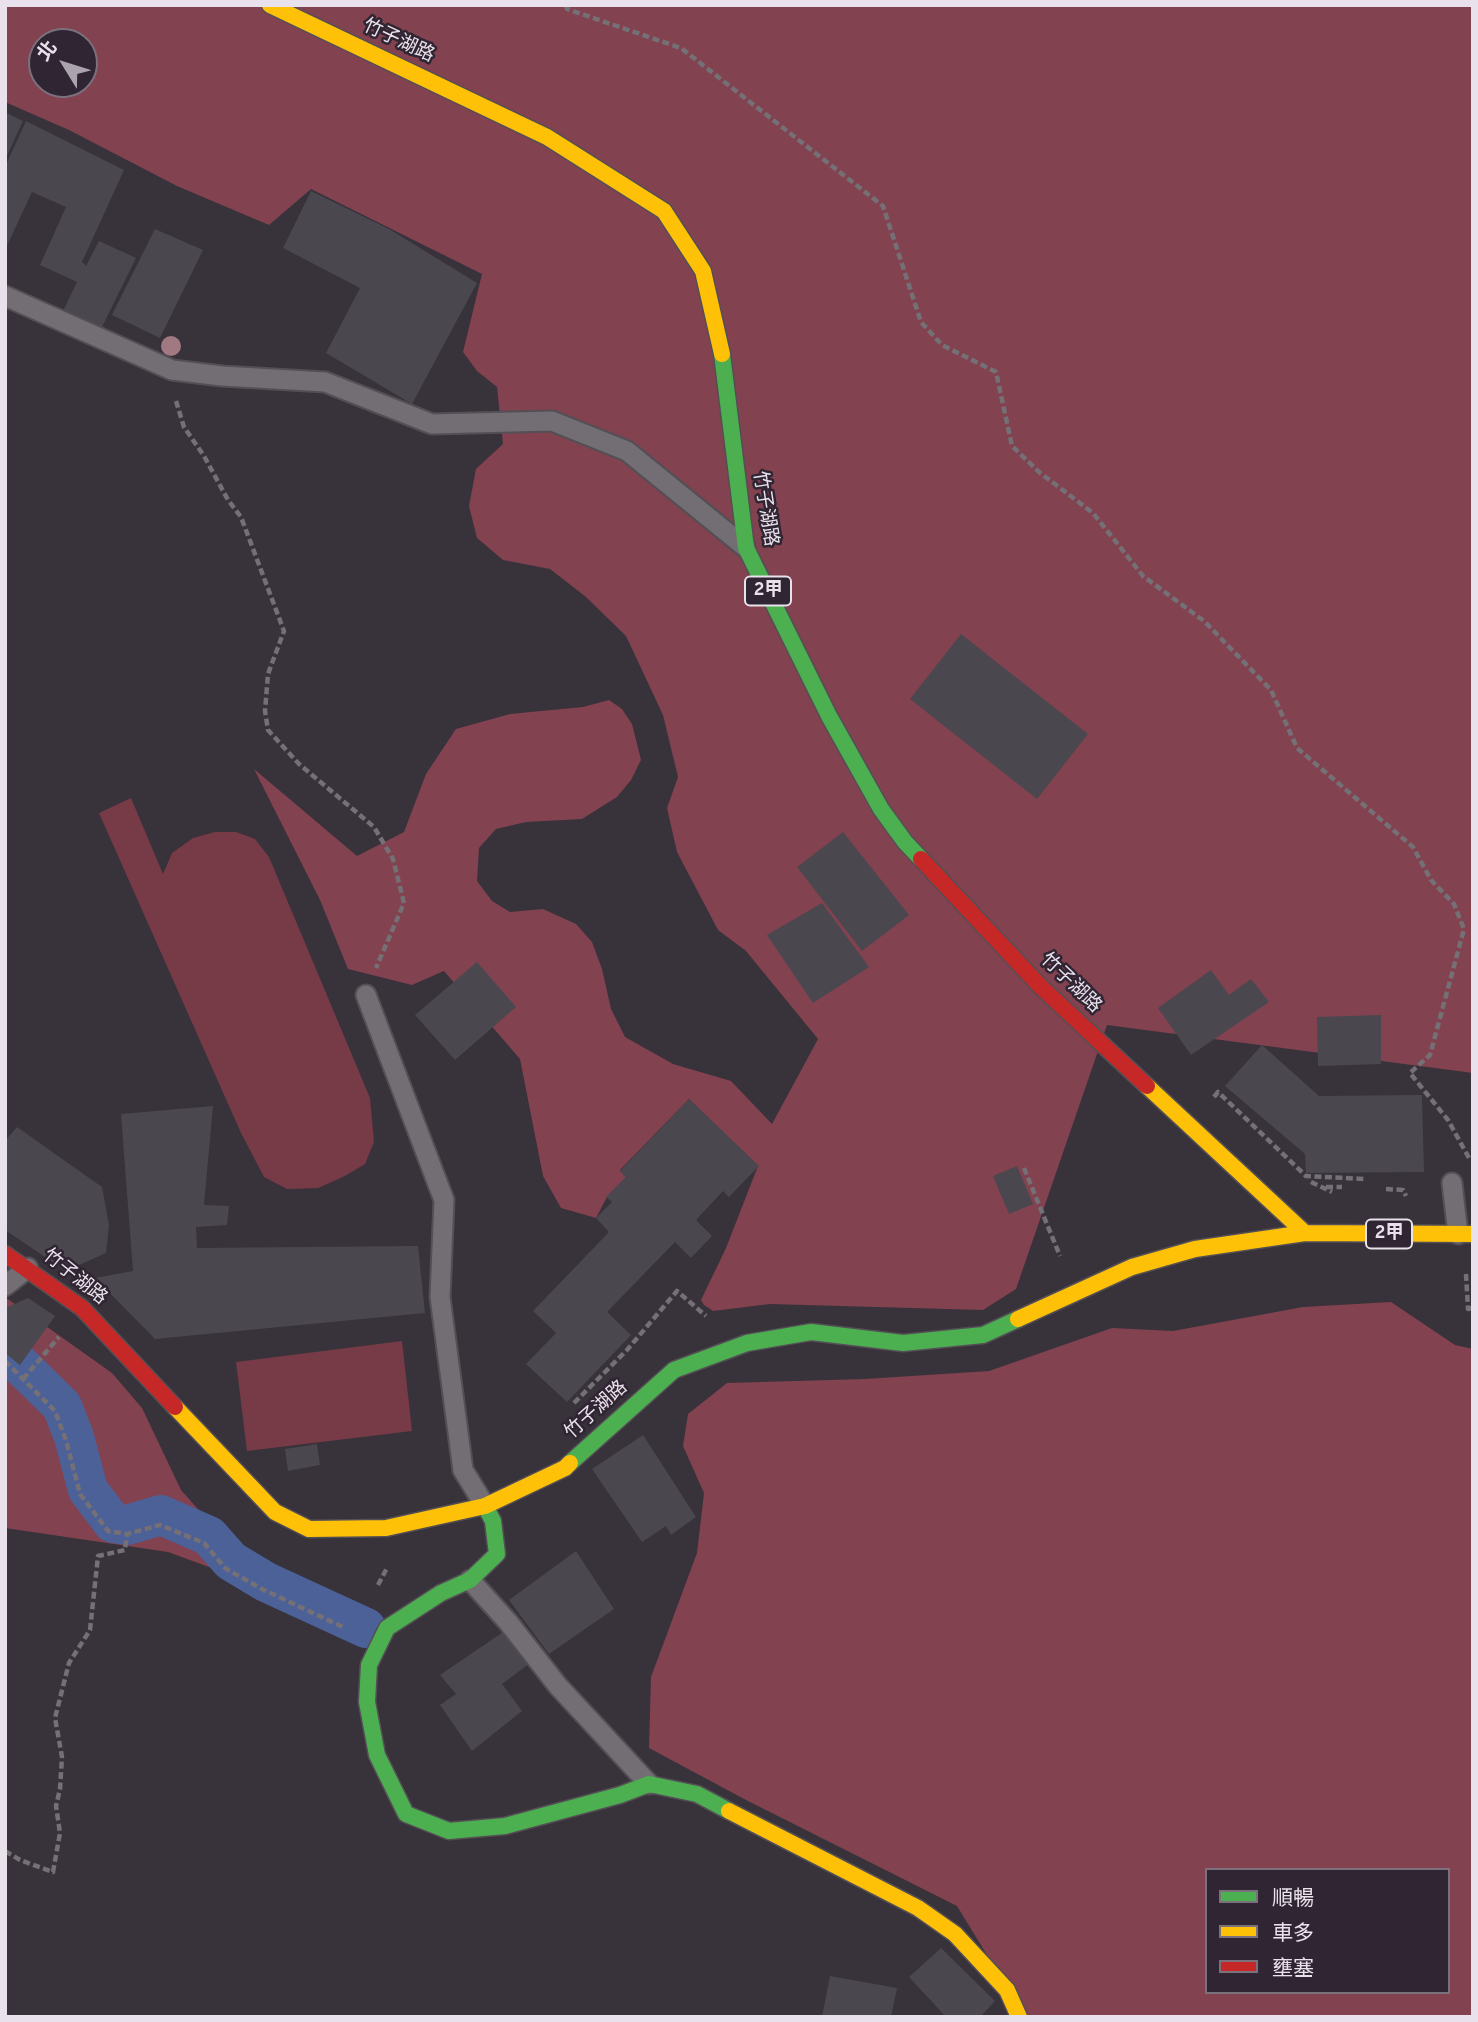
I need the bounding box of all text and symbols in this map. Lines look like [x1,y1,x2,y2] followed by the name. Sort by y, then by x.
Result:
[359,16,437,68] street label: 竹子湖路
[28,28,98,98] north arrow
[33,36,63,66] text: 北
[747,470,781,548] street label: 竹子湖路
[745,576,791,606] road number: 2甲
[1035,949,1105,1019] street label: 竹子湖路
[1366,1219,1412,1248] road number: 2甲
[37,1245,111,1311] street label: 竹子湖路
[561,1377,633,1445] street label: 竹子湖路
[1205,1868,1450,1994] legend
[1272,1886,1314,1913] text: 順暢
[1272,1921,1314,1948] text: 車多
[1272,1956,1314,1983] text: 壅塞

